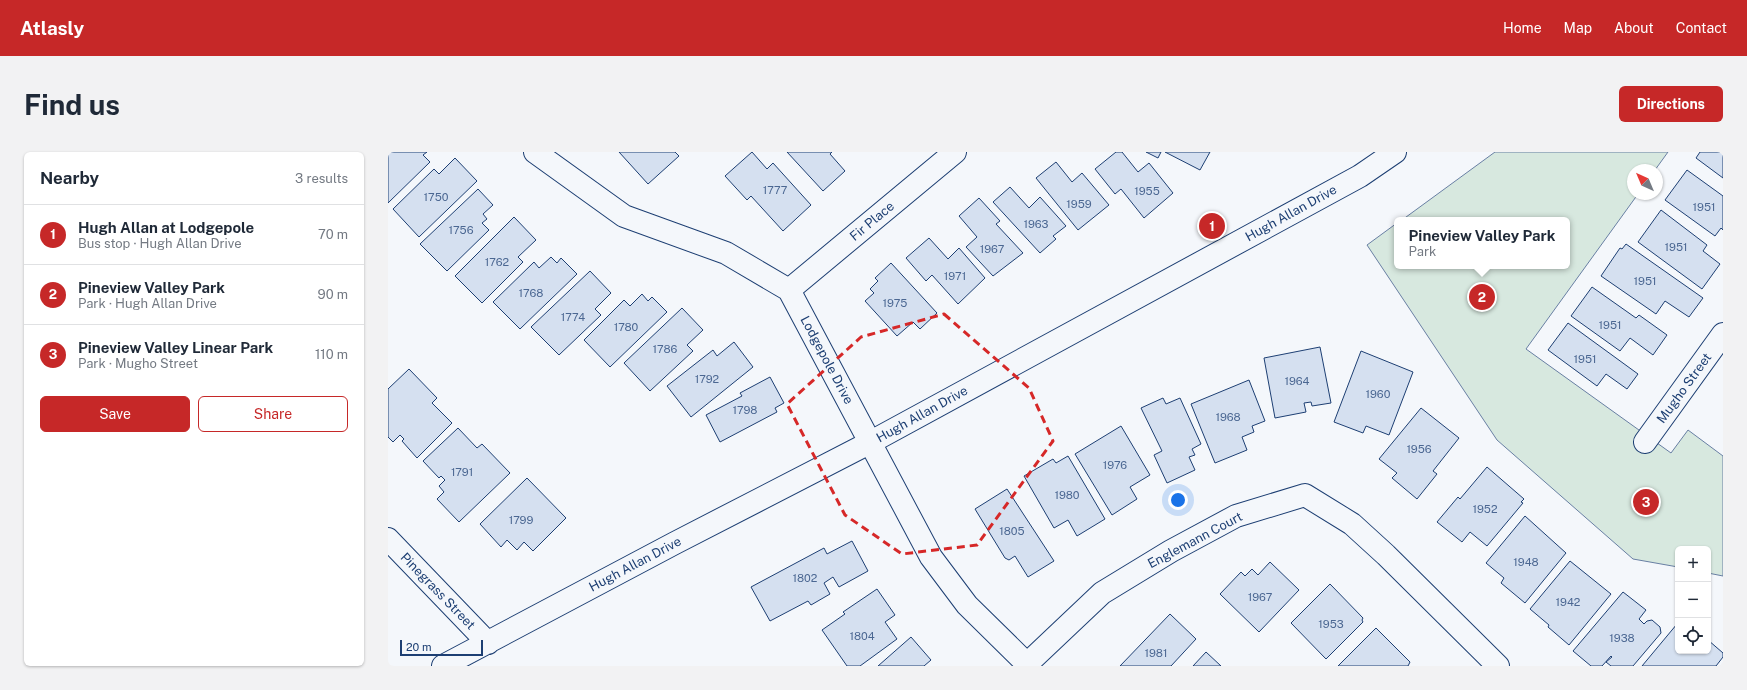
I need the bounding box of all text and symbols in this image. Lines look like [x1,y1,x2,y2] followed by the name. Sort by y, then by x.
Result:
[20,17,84,39] text: Atlasly
[1503,20,1542,36] text: Home
[1564,20,1592,36] text: Map
[1614,20,1654,36] text: About
[1676,20,1727,36] text: Contact
[1619,86,1723,122] button: Directions
[24,88,120,121] text: Find us
[1627,164,1663,200] north arrow
[40,168,99,188] text: Nearby
[295,171,348,186] text: 3 results
[1243,182,1339,244] street label: Hugh Allan Drive
[763,184,788,196] house number: 1777
[1134,185,1160,197] house number: 1955
[424,191,449,203] house number: 1750
[847,198,897,244] street label: Fir Place
[1066,198,1092,210] house number: 1959
[1693,201,1715,213] house number: 1951
[1199,211,1225,241] pin: 1
[1394,217,1570,269] popup
[1024,218,1049,230] house number: 1963
[78,219,254,236] text: Hugh Allan at Lodgepole
[449,224,474,236] house number: 1756
[50,227,56,242] text: 1
[318,227,348,242] text: 70 m
[1409,227,1555,244] text: Pineview Valley Park
[78,236,242,251] text: Bus stop · Hugh Allan Drive
[1665,241,1687,253] house number: 1951
[980,243,1005,255] house number: 1967
[1409,244,1436,259] text: Park
[485,256,510,268] house number: 1762
[944,270,966,282] house number: 1971
[1634,275,1656,287] house number: 1951
[78,279,225,296] text: Pineview Valley Park
[1469,282,1495,312] pin: 2
[49,287,57,302] text: 2
[318,287,348,302] text: 90 m
[519,287,543,299] house number: 1768
[78,296,217,311] text: Park · Hugh Allan Drive
[883,297,907,309] house number: 1975
[561,311,585,323] house number: 1774
[797,313,857,407] street label: Lodgepole Drive
[1599,319,1621,331] house number: 1951
[614,321,639,333] house number: 1780
[78,339,273,356] text: Pineview Valley Linear Park
[653,343,678,355] house number: 1786
[49,347,57,362] text: 3
[315,347,348,362] text: 110 m
[1654,350,1714,426] street label: Mugho Street
[1574,353,1596,365] house number: 1951
[78,356,198,371] text: Park · Mugho Street
[695,373,720,385] house number: 1792
[1284,375,1310,387] house number: 1964
[874,383,970,445] street label: Hugh Allan Drive
[1366,388,1391,400] house number: 1960
[40,396,190,432] button: Save
[198,396,348,432] button: Share
[733,404,757,416] house number: 1798
[1215,411,1241,423] house number: 1968
[1406,443,1432,455] house number: 1956
[1103,459,1127,471] house number: 1976
[451,466,473,478] house number: 1791
[1633,487,1659,517] pin: 3
[1054,489,1080,501] house number: 1980
[1168,490,1188,510] your location
[1473,503,1498,515] house number: 1952
[1145,509,1245,571] street label: Englemann Court
[509,514,533,526] house number: 1799
[999,525,1025,537] house number: 1805
[586,533,684,595] street label: Hugh Allan Drive
[1675,546,1711,654] map controls
[1675,546,1711,582] button: +
[398,550,478,632] street label: Pinegrass Street
[1513,556,1539,568] house number: 1948
[793,572,818,584] house number: 1802
[1675,582,1711,618] button: −
[1248,591,1273,603] house number: 1967
[1556,596,1581,608] house number: 1942
[1318,618,1344,630] house number: 1953
[1675,618,1711,654] button: locate
[849,630,875,642] house number: 1804
[1609,632,1635,644] house number: 1938
[400,638,483,657] scale bar
[406,641,431,653] text: 20 m
[1145,647,1167,659] house number: 1981

